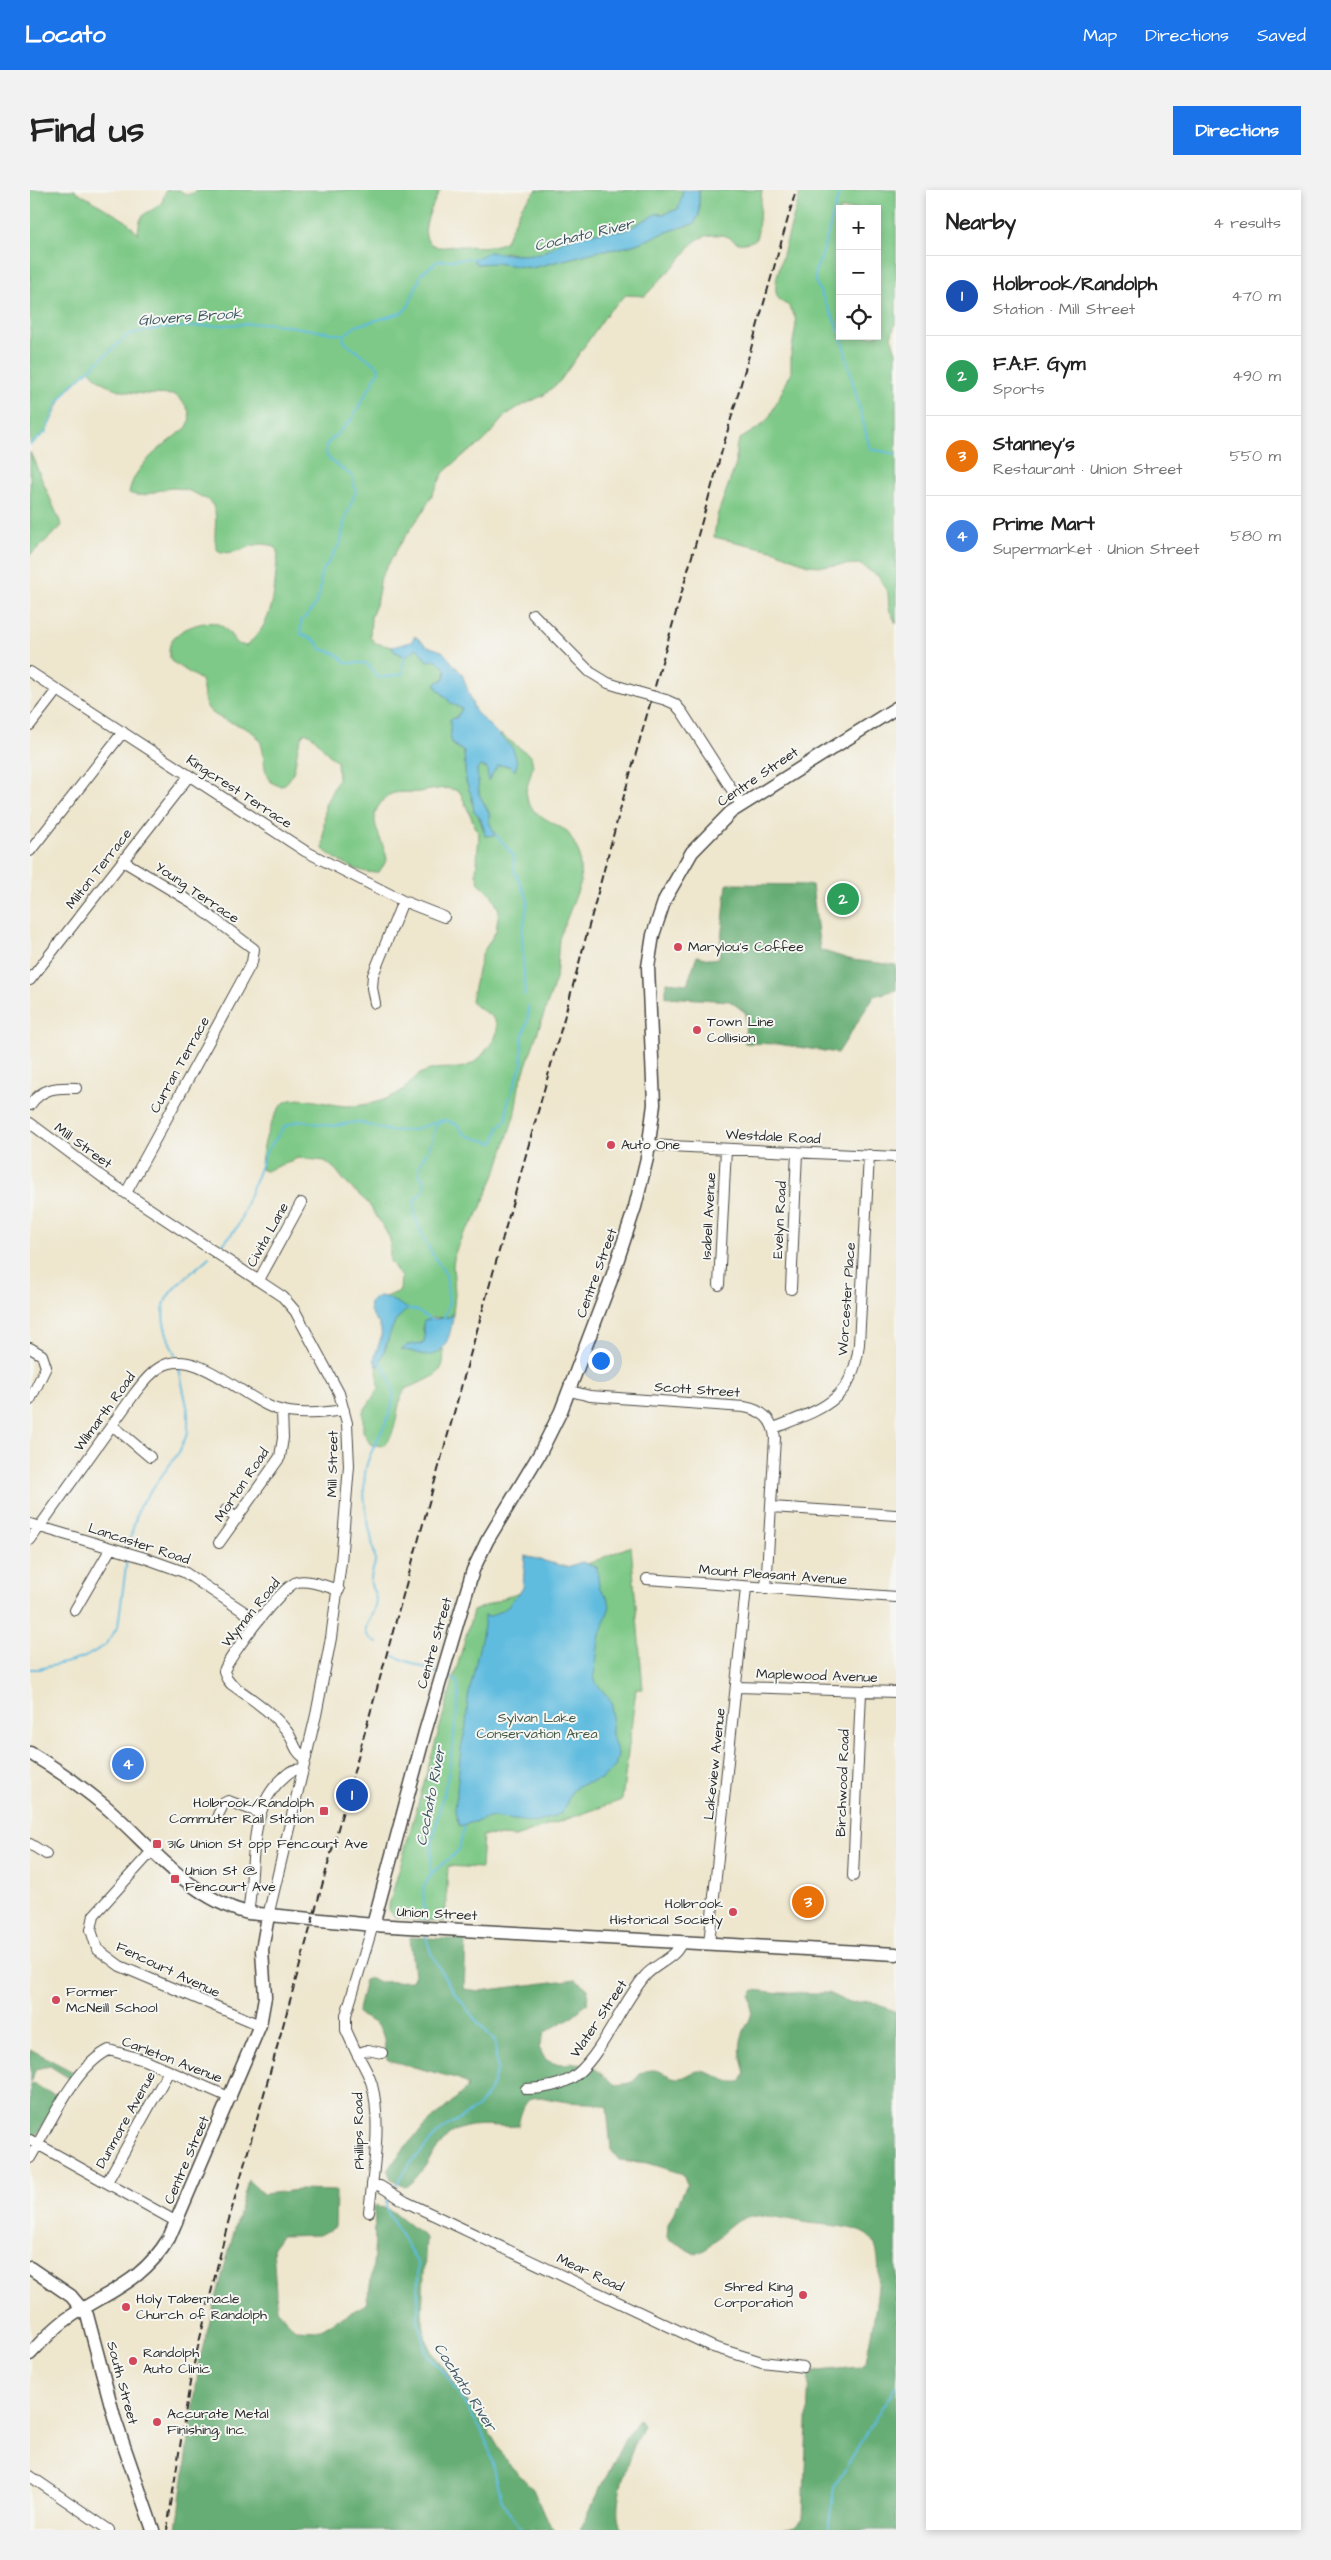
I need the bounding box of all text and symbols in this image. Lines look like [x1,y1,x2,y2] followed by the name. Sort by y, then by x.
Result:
[25,18,106,52] text: Locato
[1083,23,1117,48] text: Map
[1145,23,1229,48] text: Directions
[1257,23,1306,48] text: Saved
[30,106,144,155] text: Find us
[1173,106,1301,155] button: Directions
[836,205,881,340] map controls
[836,205,881,250] button: +
[946,208,1016,237] text: Nearby
[1213,212,1281,234] text: 4 results
[532,213,637,257] water label: Cochato River
[836,250,881,295] button: −
[993,271,1157,298] text: Holbrook/Randolph
[961,285,963,307] text: 1
[1231,285,1281,307] text: 470 m
[836,295,881,340] button: locate
[993,298,1135,320] text: Station · Mill Street
[137,303,243,331] water label: Glovers Brook
[993,351,1085,378] text: F.A.F. Gym
[957,365,967,387] text: 2
[1232,365,1281,387] text: 490 m
[993,378,1045,400] text: Sports
[993,431,1075,458] text: Stanney's
[958,445,966,467] text: 3
[1229,445,1281,467] text: 550 m
[993,458,1183,480] text: Restaurant · Union Street
[993,511,1095,538] text: Prime Mart
[957,525,967,547] text: 4
[1230,525,1281,547] text: 580 m
[993,538,1199,560] text: Supermarket · Union Street
[713,742,803,812] street label: Centre Street
[182,750,296,834] street label: Kingcrest Terrace
[61,824,137,914] street label: Milton Terrace
[151,857,243,929] street label: Young Terrace
[827,880,859,918] pin: 2
[688,937,804,957] place label: Marylou's Coffee
[672,941,684,953] marker: Marylou's Coffee
[707,1012,774,1048] place label: Town Line Collision
[145,1013,215,1117] street label: Curran Terrace
[691,1024,703,1036] marker: Town Line Collision
[50,1118,116,1174] street label: Mill Street
[725,1125,821,1149] street label: Westdale Road
[621,1135,681,1155] place label: Auto One
[605,1139,617,1151] marker: Auto One
[697,1172,721,1260] street label: Isabell Avenue
[768,1181,792,1259] street label: Evelyn Road
[242,1199,294,1271] street label: Civita Lane
[571,1225,623,1321] street label: Centre Street
[833,1241,861,1356] street label: Worcester Place
[588,1348,614,1374] your location
[69,1368,141,1456] street label: Wilmarth Road
[653,1377,741,1403] street label: Scott Street
[322,1430,344,1498] street label: Mill Street
[210,1444,274,1526] street label: Morton Road
[86,1518,192,1570] street label: Lancaster Road
[698,1560,848,1590] street label: Mount Pleasant Avenue
[217,1574,285,1652] street label: Wyman Road
[412,1595,458,1691] street label: Centre Street
[756,1664,879,1688] street label: Maplewood Avenue
[699,1707,731,1821] street label: Lakeview Avenue
[476,1708,598,1744] park label: Sylvan Lake Conservation Area
[831,1729,855,1837] street label: Birchwood Road
[411,1743,451,1848] water label: Cochato River
[112,1745,144,1783] pin: 4
[336,1776,368,1814] pin: 1
[169,1793,314,1829] place label: Holbrook/Randolph Commuter Rail Station
[318,1805,330,1817] marker: Holbrook/Randolph Commuter Rail Station
[167,1834,368,1854] place label: 316 Union St opp Fencourt Ave
[151,1838,163,1850] marker: 316 Union St opp Fencourt Ave
[185,1861,276,1897] place label: Union St @ Fencourt Ave
[169,1873,181,1885] marker: Union St @ Fencourt Ave
[792,1883,824,1921] pin: 3
[609,1894,723,1930] place label: Holbrook Historical Society
[396,1902,478,1926] street label: Union Street
[727,1906,739,1918] marker: Holbrook Historical Society
[113,1937,224,2003] street label: Fencourt Avenue
[566,1976,633,2062] street label: Water Street
[66,1982,158,2018] place label: Former McNeill School
[50,1994,62,2006] marker: Former McNeill School
[119,2032,226,2089] street label: Carleton Avenue
[91,2067,161,2172] street label: Dunmore Avenue
[348,2092,370,2170] street label: Phillips Road
[159,2112,215,2207] street label: Centre Street
[553,2249,627,2297] street label: Mear Road
[714,2277,793,2313] place label: Shred King Corporation
[136,2289,267,2325] place label: Holy Tabernacle Church of Randolph
[797,2289,809,2301] marker: Shred King Corporation
[120,2301,132,2313] marker: Holy Tabernacle Church of Randolph
[101,2339,143,2427] street label: South Street
[429,2339,502,2437] water label: Cochato River
[143,2343,211,2379] place label: Randolph Auto Clinic
[127,2355,139,2367] marker: Randolph Auto Clinic
[167,2404,269,2440] place label: Accurate Metal Finishing, Inc.
[151,2416,163,2428] marker: Accurate Metal Finishing, Inc.

